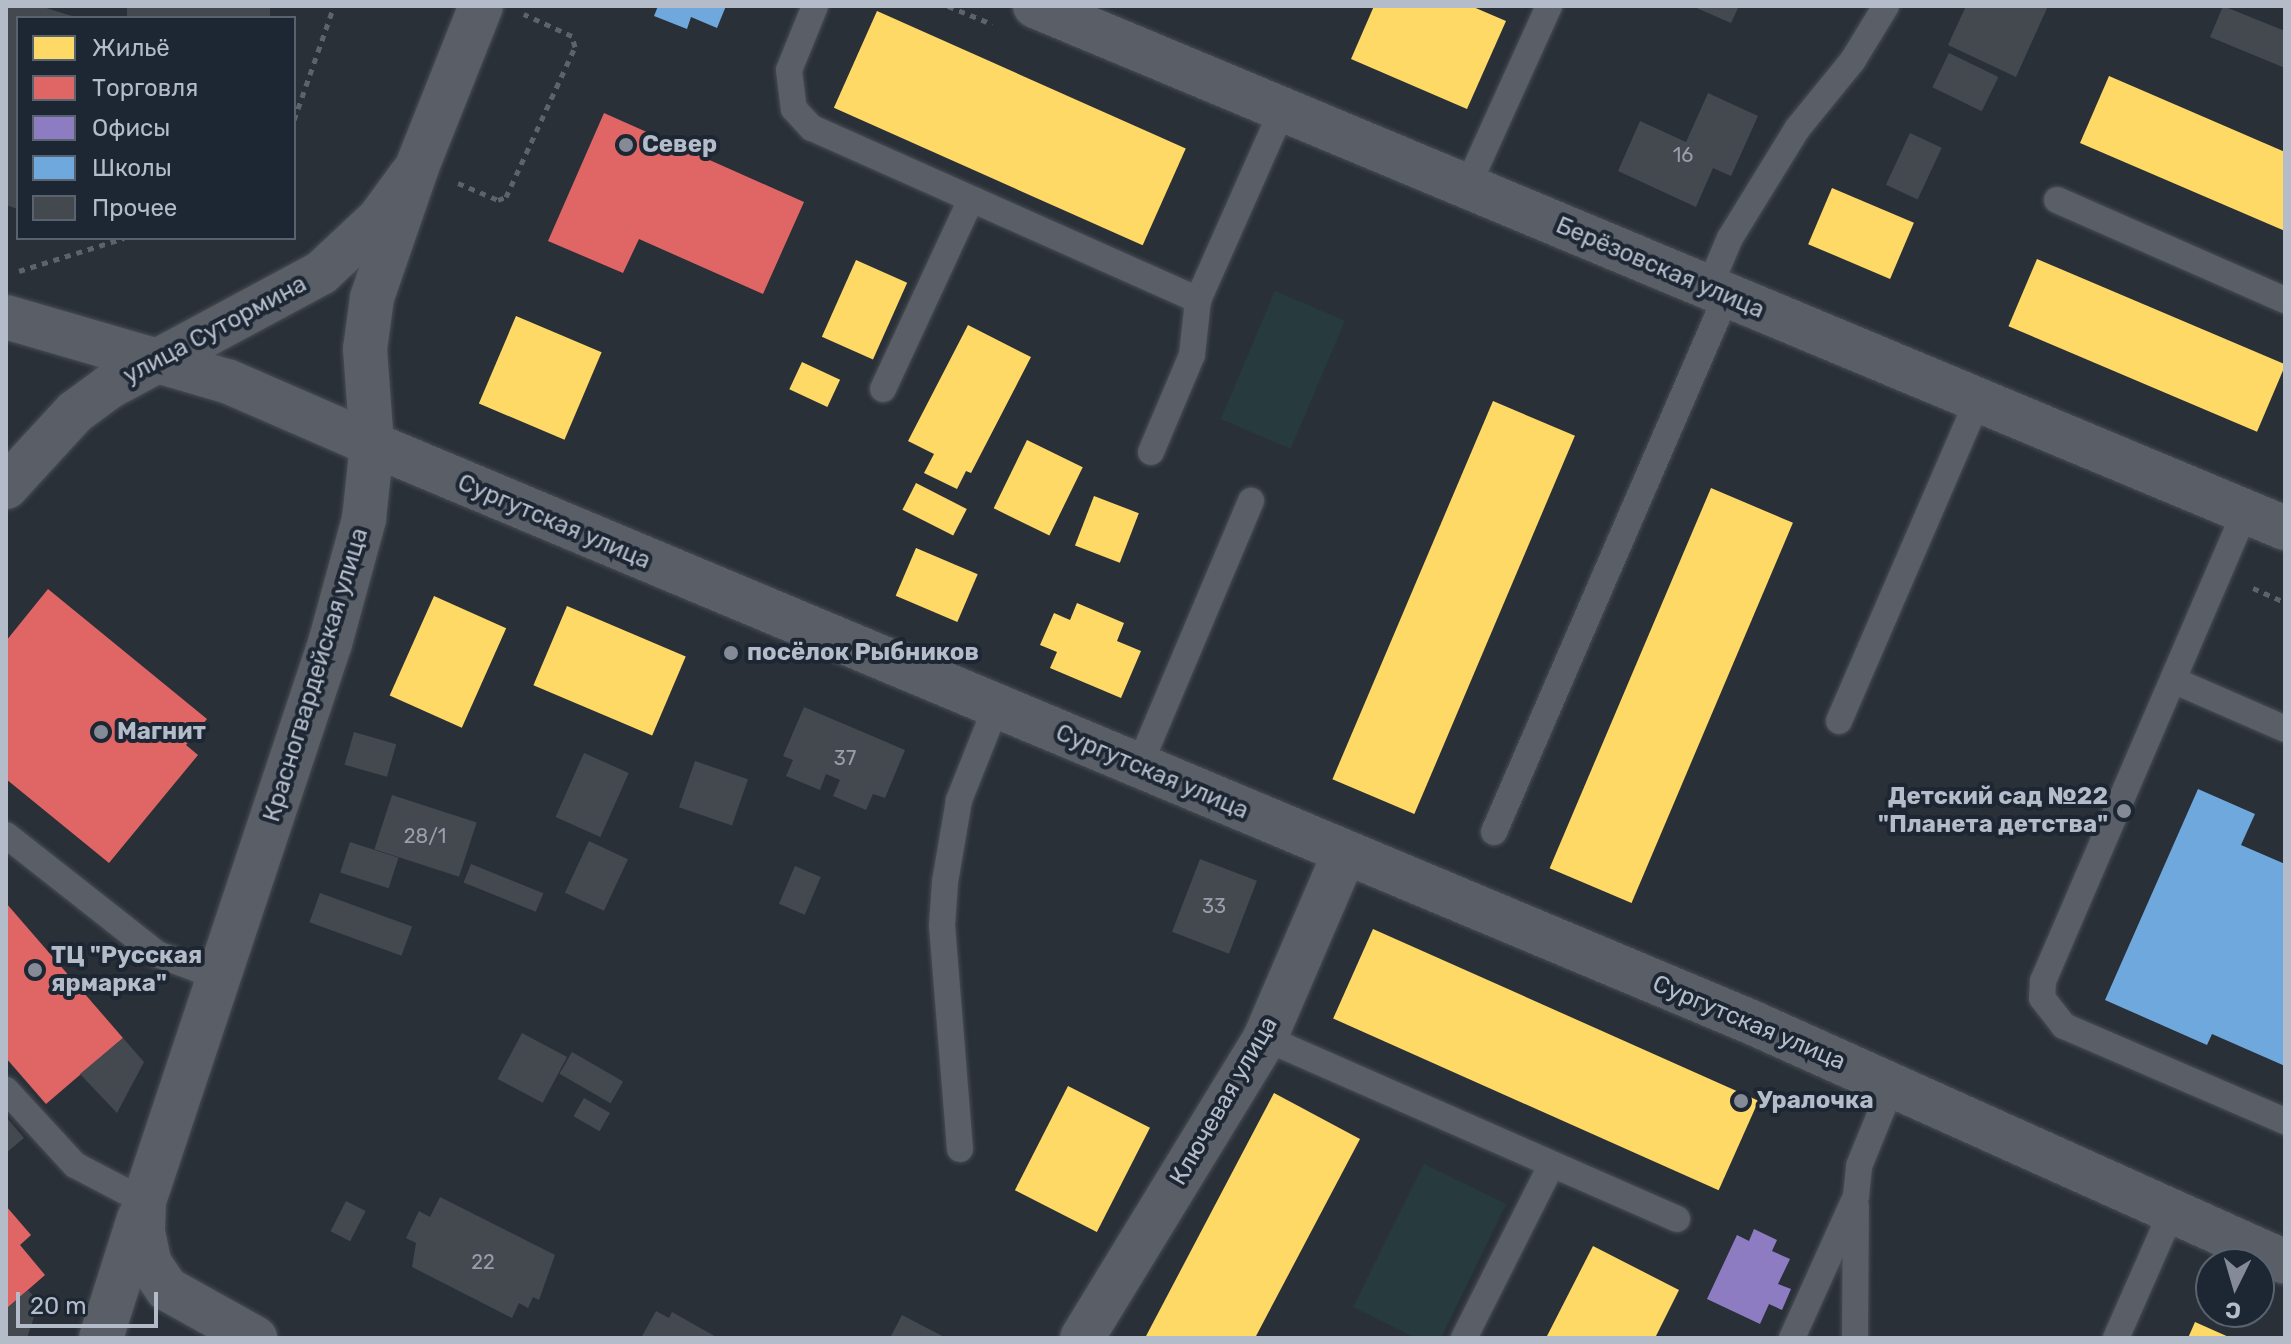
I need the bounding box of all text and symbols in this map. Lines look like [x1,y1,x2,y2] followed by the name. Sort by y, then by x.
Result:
[16,16,296,240] legend
[92,34,170,62] text: Жильё
[92,74,198,102] text: Торговля
[92,114,170,142] text: Офисы
[642,131,717,159] place label: Север
[617,136,635,154] marker: Север
[1673,143,1693,167] house number: 16
[92,154,172,182] text: Школы
[92,194,177,222] text: Прочее
[1552,211,1768,325] street label: Берёзовская улица
[119,270,311,390] street label: улица Сутормина
[453,468,655,576] street label: Сургутская улица
[258,525,374,825] street label: Красногвардейская улица
[747,639,979,667] place label: посёлок Рыбников
[722,644,740,662] marker: посёлок Рыбников
[117,718,206,746] place label: Магнит
[1051,718,1253,826] street label: Сургутская улица
[92,723,110,741] marker: Магнит
[834,746,856,770] house number: 37
[1878,783,2108,839] place label: Детский сад №22 "Планета детства"
[2115,802,2133,820] marker: Детский сад №22 "Планета детства"
[404,824,446,848] house number: 28/1
[1202,894,1226,918] house number: 33
[51,942,202,998] place label: ТЦ "Русская ярмарка"
[26,961,44,979] marker: ТЦ "Русская ярмарка"
[1648,969,1850,1077] street label: Сургутская улица
[1164,1012,1284,1190] street label: Ключевая улица
[1757,1087,1874,1115] place label: Уралочка
[1732,1092,1750,1110] marker: Уралочка
[2195,1248,2275,1328] north arrow
[471,1250,495,1274] house number: 22
[20,1276,162,1326] scale bar
[30,1292,87,1320] text: 20 m
[2224,1296,2242,1325] text: С

